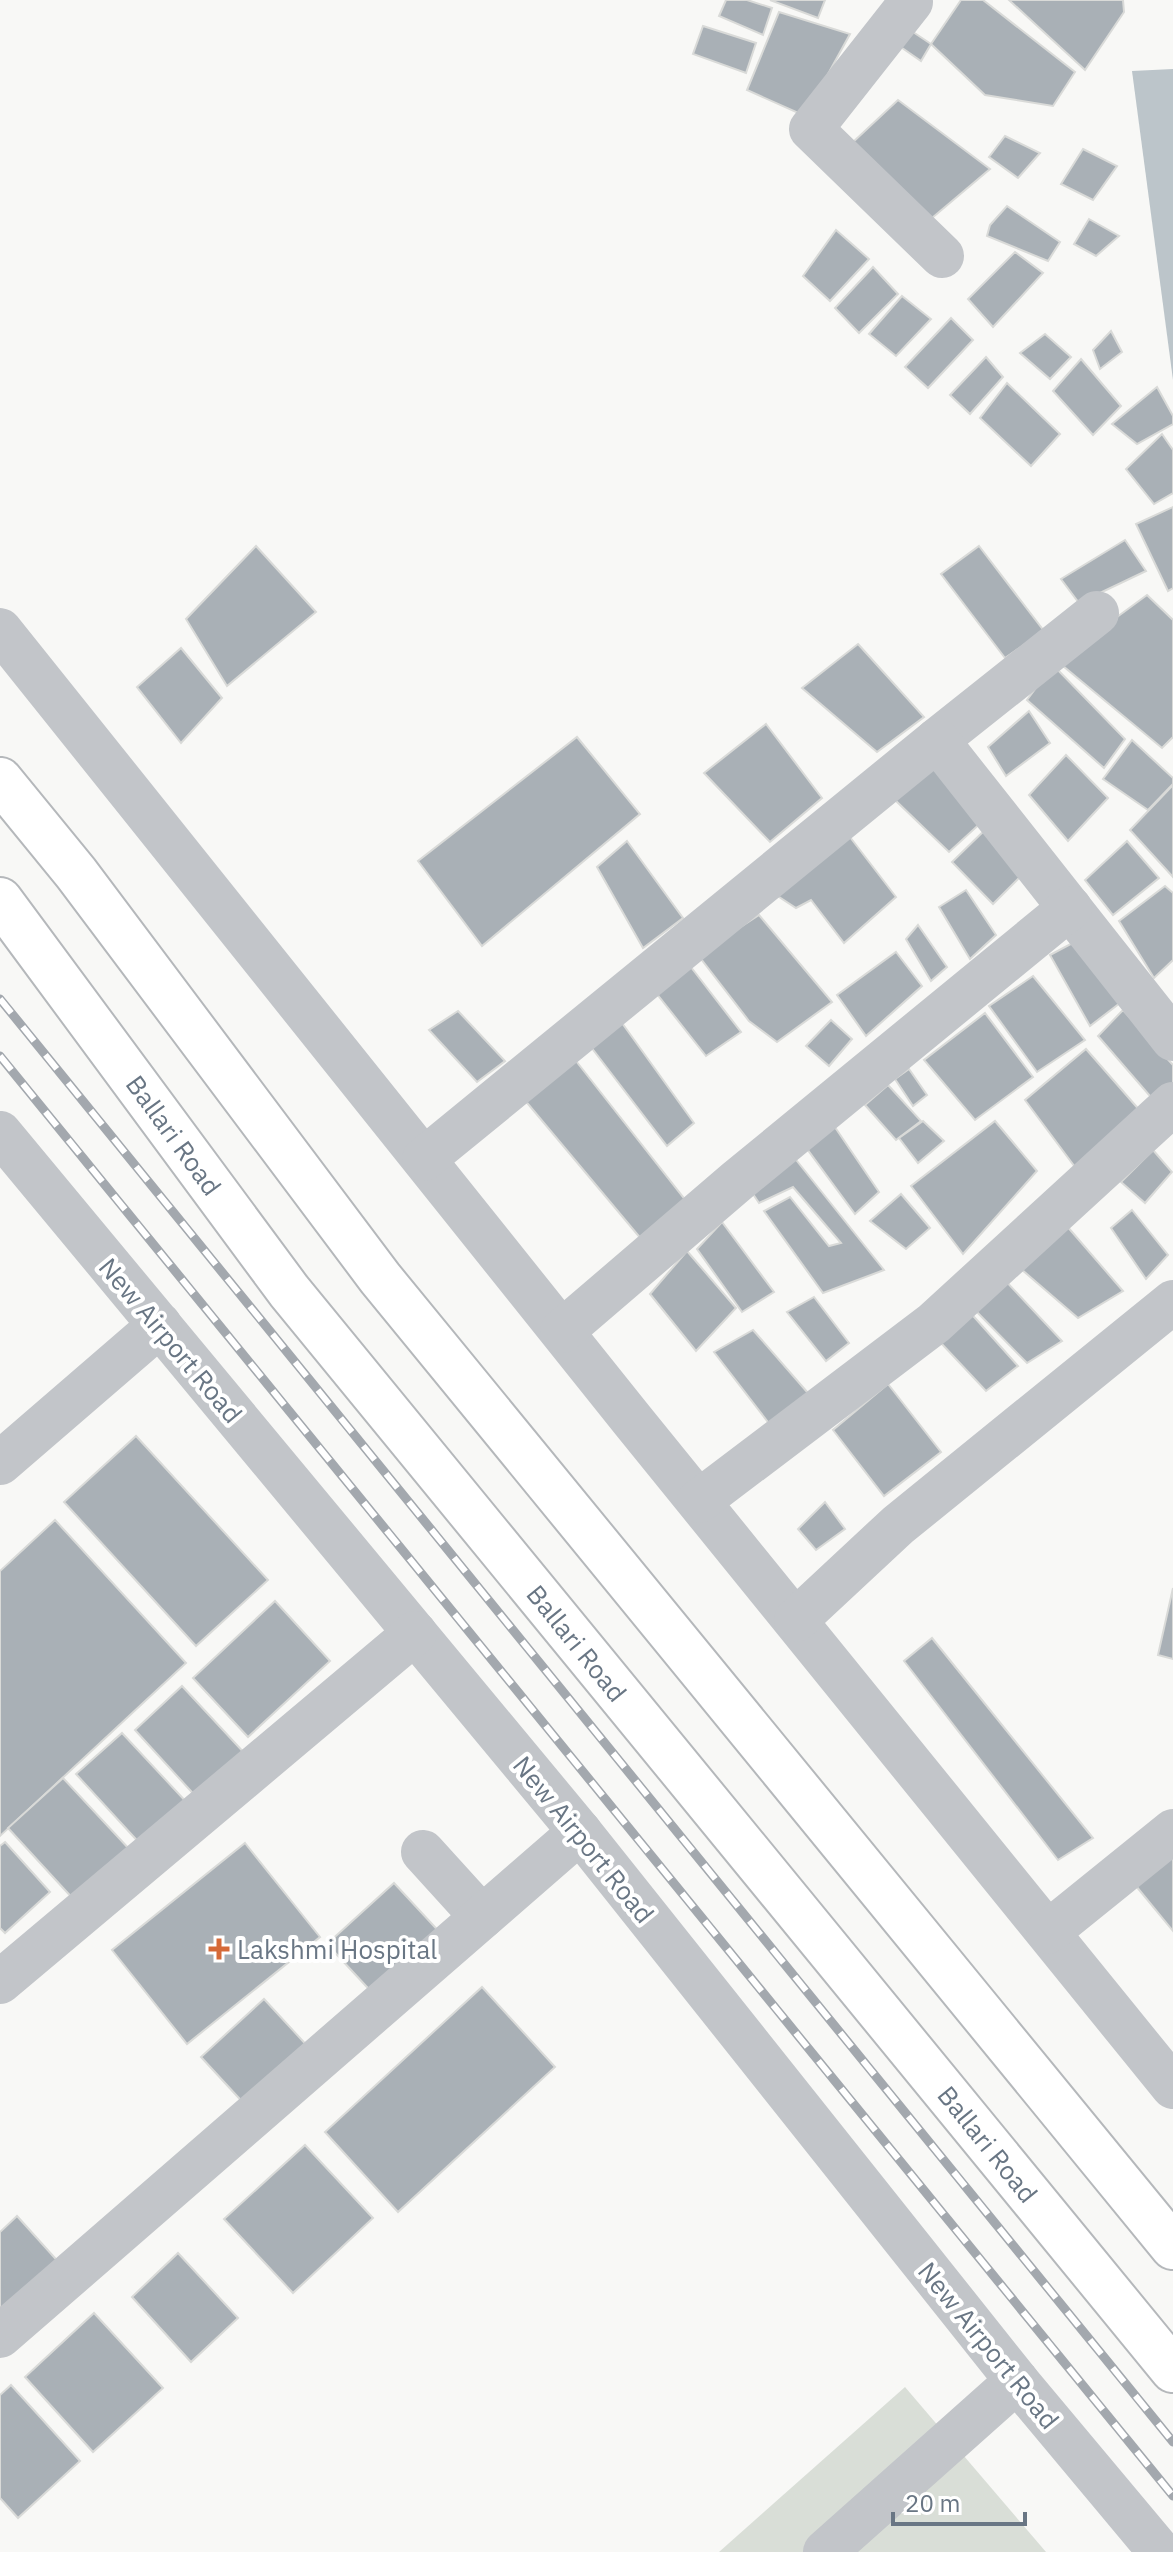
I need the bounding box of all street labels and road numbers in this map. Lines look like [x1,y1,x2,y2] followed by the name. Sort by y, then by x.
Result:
[119,1068,229,1202] street label: Ballari Road
[92,1250,250,1430] street label: New Airport Road
[520,1578,634,1708] street label: Ballari Road
[506,1748,662,1930] street label: New Airport Road
[931,2079,1045,2209] street label: Ballari Road
[911,2254,1067,2436] street label: New Airport Road

